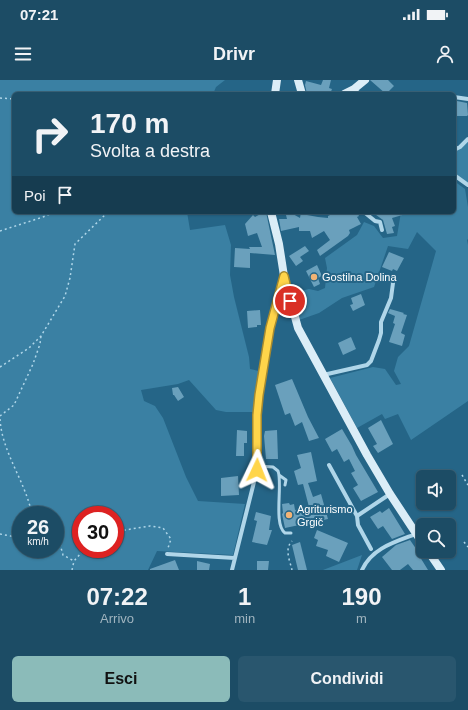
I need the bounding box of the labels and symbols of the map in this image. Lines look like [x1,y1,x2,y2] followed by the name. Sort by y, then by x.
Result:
[322,271,397,283] place label: Gostilna Dolina
[309,272,319,282] marker: Gostilna Dolina
[273,284,307,318] pin
[236,449,278,491] position arrow
[297,503,353,528] place label: Agriturismo Grgič
[72,506,124,558] speed limit sign: 30
[284,510,294,520] marker: Agriturismo Grgič

